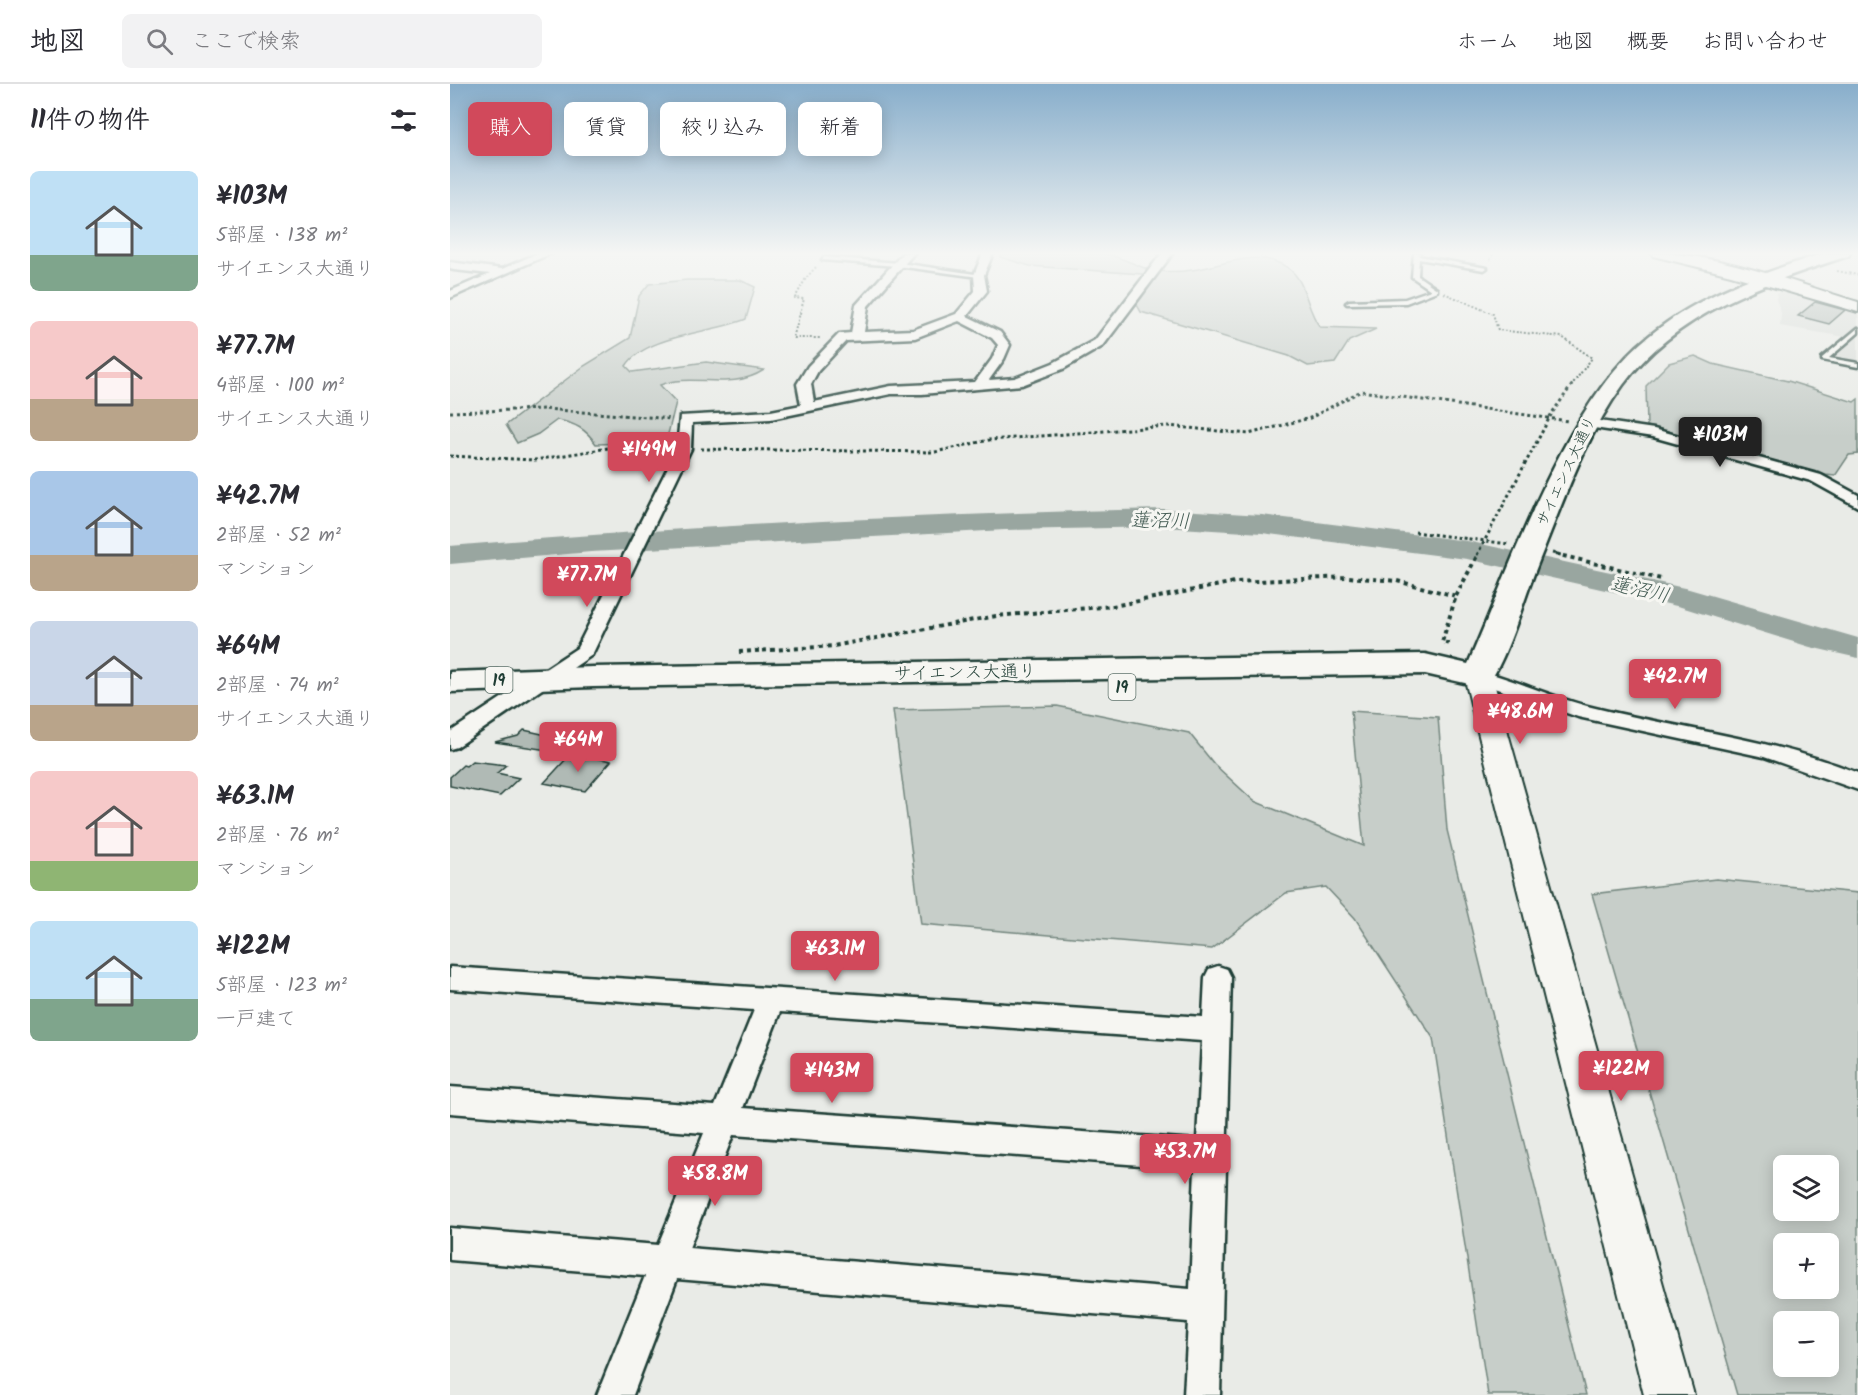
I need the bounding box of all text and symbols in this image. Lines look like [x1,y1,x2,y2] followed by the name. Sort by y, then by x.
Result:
[122,14,542,68] search box
[30,20,86,65] text: 地図
[143,25,176,58] icon: search
[191,25,301,60] text: ここで検索
[1457,26,1519,59] text: ホーム
[1552,26,1594,59] text: 地図
[1627,26,1669,59] text: 概要
[1702,26,1828,59] text: お問い合わせ
[30,100,150,142] text: 11件の物件
[468,102,552,156] chip: 購入
[564,102,648,156] chip: 賃貸
[660,102,786,156] chip: 絞り込み
[798,102,882,156] chip: 新着
[387,104,420,137] icon: filters
[216,176,287,218] text: ¥103M
[78,195,150,267] icon: home
[216,220,347,252] text: 5部屋 · 138 m²
[216,254,375,286] text: サイエンス大通り
[216,326,295,368] text: ¥77.7M
[78,345,150,417] icon: home
[216,370,344,402] text: 4部屋 · 100 m²
[216,404,375,436] text: サイエンス大通り
[1531,412,1603,530] street label: サイエンス大通り
[1678,417,1762,468] pin: ¥103M
[1693,420,1747,452] text: ¥103M
[607,432,691,483] pin: ¥149M
[622,435,676,467] text: ¥149M
[216,476,299,518] text: ¥42.7M
[78,495,150,567] icon: home
[1130,505,1190,539] water label: 蓮沼川
[216,520,341,552] text: 2部屋 · 52 m²
[216,554,315,586] text: マンション
[538,557,636,608] pin: ¥77.7M
[557,560,617,592] text: ¥77.7M
[1607,569,1672,613] water label: 蓮沼川
[216,626,280,668] text: ¥64M
[78,645,150,717] icon: home
[893,658,1037,689] street label: サイエンス大通り
[1626,659,1724,710] pin: ¥42.7M
[1643,662,1707,694] text: ¥42.7M
[486,667,512,693] road number: 19
[216,670,339,702] text: 2部屋 · 74 m²
[1108,674,1136,700] road number: 19
[1471,694,1569,745] pin: ¥48.6M
[1487,697,1553,729] text: ¥48.6M
[216,704,375,736] text: サイエンス大通り
[542,722,614,773] pin: ¥64M
[553,725,603,757] text: ¥64M
[216,776,294,818] text: ¥63.1M
[78,795,150,867] icon: home
[216,820,339,852] text: 2部屋 · 76 m²
[216,854,315,886] text: マンション
[216,926,290,968] text: ¥122M
[786,931,884,982] pin: ¥63.1M
[805,934,865,966] text: ¥63.1M
[78,945,150,1017] icon: home
[216,970,347,1002] text: 5部屋 · 123 m²
[216,1004,296,1036] text: 一戸建て
[1579,1051,1663,1102] pin: ¥122M
[790,1053,874,1104] pin: ¥143M
[1593,1054,1649,1086] text: ¥122M
[804,1056,860,1088] text: ¥143M
[1136,1134,1234,1185] pin: ¥53.7M
[1154,1137,1216,1169] text: ¥53.7M
[1773,1155,1839,1377] map controls
[1773,1155,1839,1221] button: layers
[666,1156,764,1207] pin: ¥58.8M
[682,1159,748,1191] text: ¥58.8M
[1773,1233,1839,1299] button: +
[1773,1311,1839,1377] button: −

